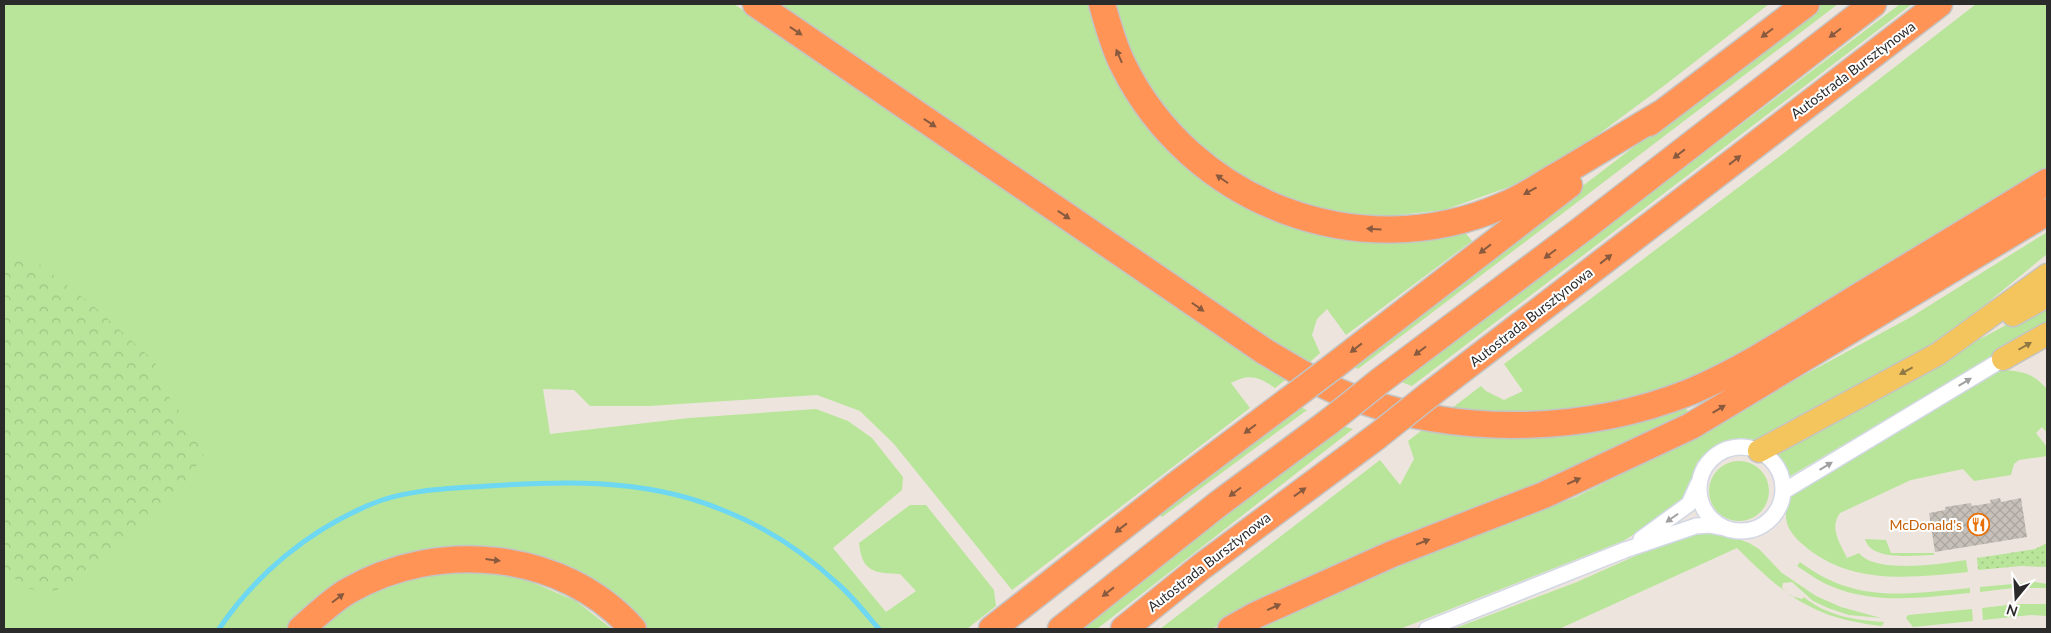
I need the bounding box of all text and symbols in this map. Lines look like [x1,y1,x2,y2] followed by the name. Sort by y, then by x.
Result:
[1787,17,1918,122] street label: Autostrada Bursztynowa
[789,26,803,36] one-way arrow
[1761,28,1774,39] one-way arrow
[1828,28,1841,39] one-way arrow
[1115,48,1123,63] one-way arrow
[923,118,937,128] one-way arrow
[1672,149,1685,160] one-way arrow
[1728,155,1742,165] one-way arrow
[1215,174,1229,184] one-way arrow
[1523,187,1537,196] one-way arrow
[1057,210,1071,220] one-way arrow
[1366,224,1382,232] one-way arrow
[1479,244,1492,255] one-way arrow
[1544,248,1557,259] one-way arrow
[1599,254,1613,264] one-way arrow
[1466,263,1596,370] street label: Autostrada Bursztynowa
[1191,302,1205,312] one-way arrow
[2019,342,2032,351] one-way arrow
[1350,343,1363,354] one-way arrow
[1414,346,1427,357] one-way arrow
[1899,367,1913,376] one-way arrow
[1958,378,1971,387] one-way arrow
[1713,404,1726,413] one-way arrow
[1243,424,1257,434] one-way arrow
[1819,461,1832,470] one-way arrow
[1567,477,1581,485] one-way arrow
[1229,486,1242,497] one-way arrow
[1293,487,1307,497] one-way arrow
[1144,508,1274,615] street label: Autostrada Bursztynowa
[1665,513,1679,523] one-way arrow
[1966,513,1990,537] restaurant icon: McDonald's
[1889,516,1962,533] place label: McDonald's
[1115,522,1128,533] one-way arrow
[1416,538,1431,546] one-way arrow
[485,556,501,564] one-way arrow
[1991,573,2041,623] north arrow
[1101,587,1114,597] one-way arrow
[331,593,345,603] one-way arrow
[2004,601,2020,621] text: N
[1267,603,1281,611] one-way arrow

